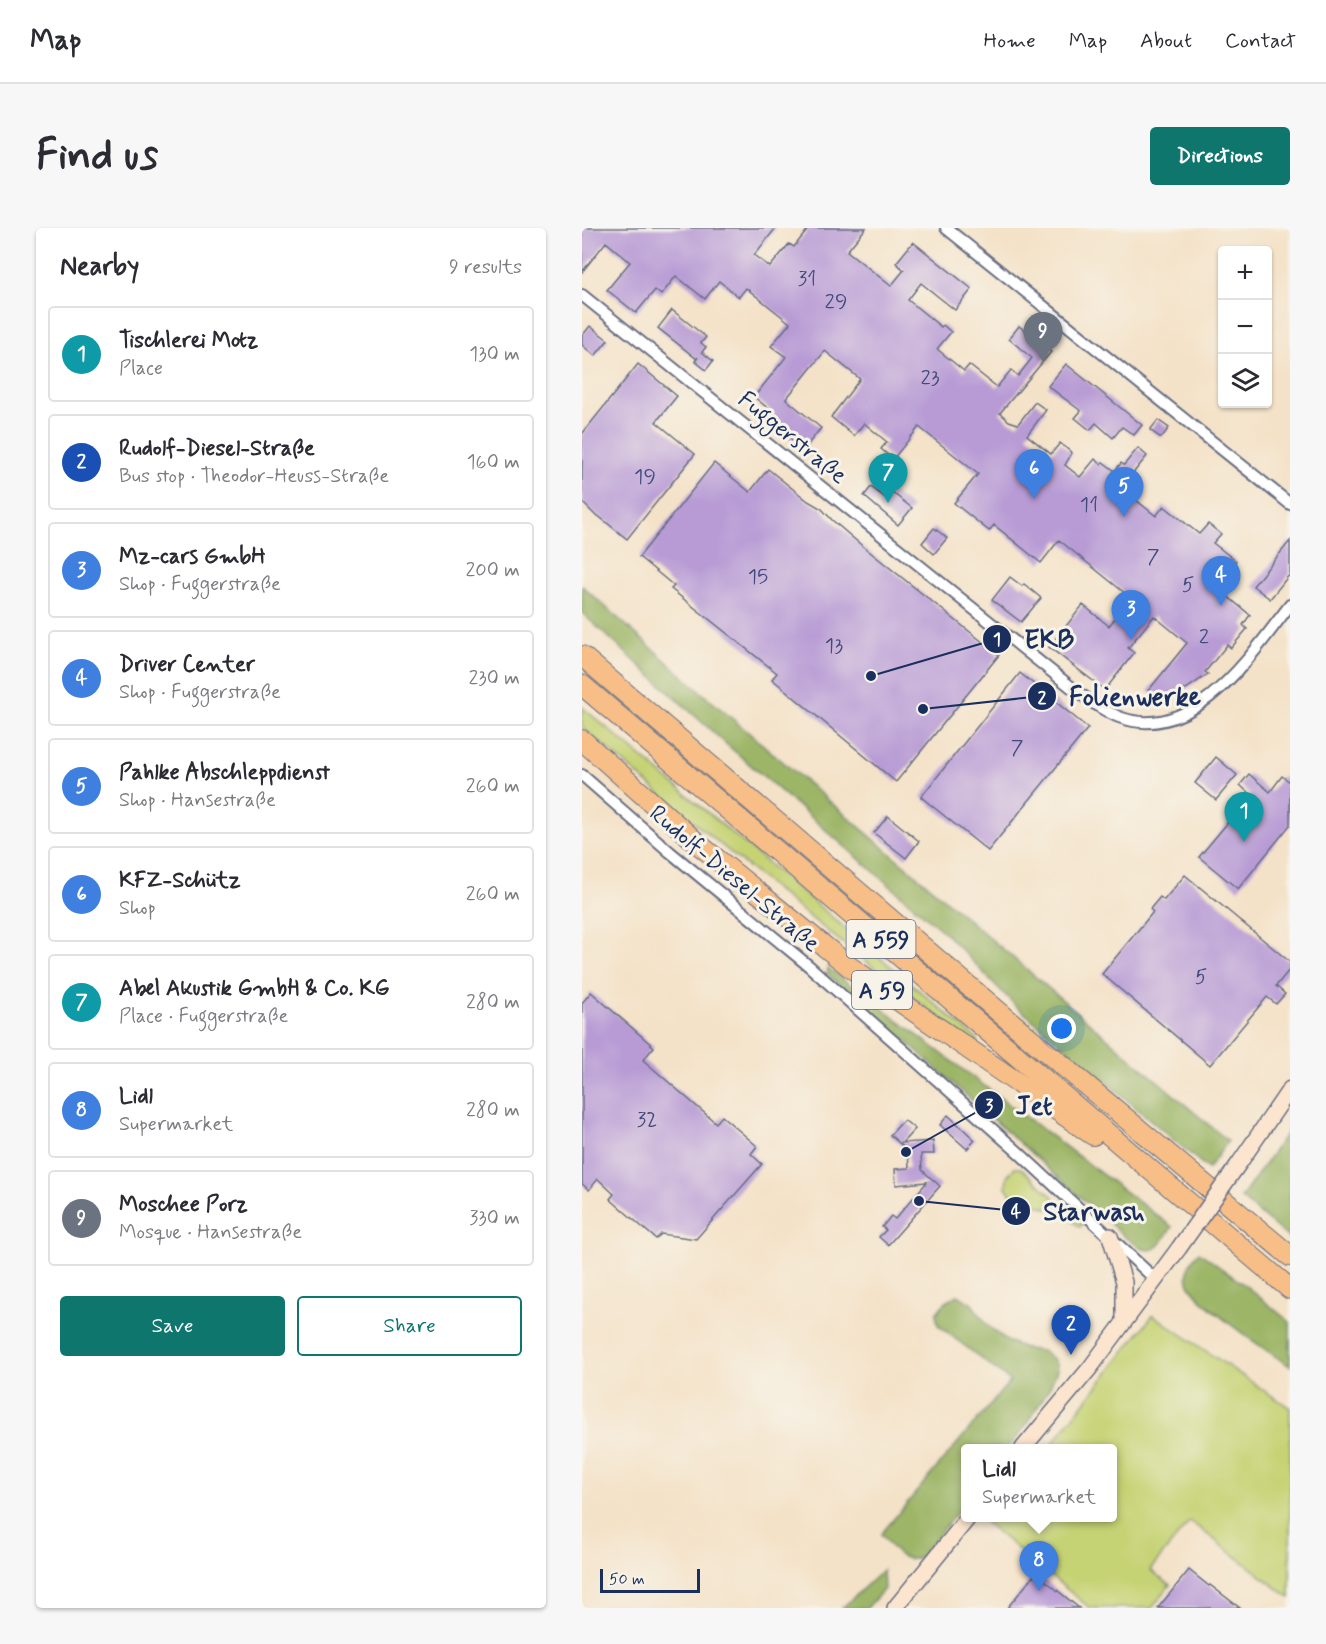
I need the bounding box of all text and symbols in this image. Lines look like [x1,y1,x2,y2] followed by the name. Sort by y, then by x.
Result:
[30,23,81,60] text: Map
[984,27,1036,55] text: Home
[1069,27,1107,55] text: Map
[1140,27,1192,55] text: About
[1225,27,1296,55] text: Contact
[1150,127,1290,185] button: Directions
[36,129,158,184] text: Find us
[1218,246,1272,408] map controls
[1218,246,1272,300] button: +
[60,250,139,284] text: Nearby
[449,254,522,281] text: 9 results
[798,265,816,293] house number: 31
[825,288,847,316] house number: 29
[1218,300,1272,354] button: −
[1024,312,1062,362] pin: 9
[119,327,258,355] text: Tischlerei Motz
[77,341,86,368] text: 1
[469,341,520,368] text: 130 m
[1218,354,1272,408] button: layers
[119,355,163,382] text: Place
[920,364,940,392] house number: 23
[729,385,853,494] street label: Fuggerstraße
[119,435,315,463] text: Rudolf-Diesel-Straße
[77,449,86,476] text: 2
[467,449,520,476] text: 160 m
[1014,450,1054,499] pin: 6
[868,454,908,503] pin: 7
[119,463,389,490] text: Bus stop · Theodor-Heuss-Straße
[634,463,656,491] house number: 19
[1104,468,1144,517] pin: 5
[1080,491,1098,519] house number: 11
[119,543,266,571] text: Mz-cars GmbH
[1147,543,1160,571] house number: 7
[1202,556,1240,606] pin: 4
[77,557,86,584] text: 3
[465,557,520,584] text: 200 m
[748,563,768,591] house number: 15
[119,571,281,598] text: Shop · Fuggerstraße
[1182,571,1194,599] house number: 5
[1112,590,1150,640] pin: 3
[982,617,1086,661] callout: EKB
[1199,623,1209,651] house number: 2
[1024,624,1075,658] text: EKB
[993,628,1001,652] text: 1
[825,632,843,660] house number: 13
[119,651,255,679] text: Driver Center
[76,665,87,692] text: 4
[468,665,520,692] text: 230 m
[1027,674,1214,718] callout: Folienwerke
[119,679,281,706] text: Shop · Fuggerstraße
[1069,681,1201,715] text: Folienwerke
[1038,686,1047,710] text: 2
[1011,734,1024,762] house number: 7
[119,759,330,787] text: Pahlke Abschleppdienst
[76,773,88,800] text: 5
[466,773,520,800] text: 260 m
[119,787,276,814] text: Shop · Hansestraße
[1224,792,1264,842] pin: 1
[642,799,826,960] street label: Rudolf-Diesel-Straße
[119,867,241,895] text: KFZ-Schütz
[76,881,87,908] text: 6
[466,881,520,908] text: 260 m
[119,895,156,922] text: Shop
[846,920,916,958] road number: A 559
[1195,963,1207,991] house number: 5
[852,971,912,1009] road number: A 59
[119,975,389,1003] text: Abel Akustik GmbH & Co. KG
[75,989,88,1016] text: 7
[466,989,520,1016] text: 280 m
[119,1003,288,1030] text: Place · Fuggerstraße
[1047,1014,1076,1043] your location
[119,1083,153,1111] text: Lidl
[974,1083,1065,1127] callout: Jet
[1015,1090,1053,1124] text: Jet
[985,1094,994,1118] text: 3
[76,1097,87,1124] text: 8
[466,1097,520,1124] text: 280 m
[637,1106,657,1134] house number: 32
[119,1111,233,1138] text: Supermarket
[1001,1189,1156,1233] callout: Starwash
[119,1191,248,1219] text: Moschee Porz
[1043,1196,1145,1230] text: Starwash
[1011,1200,1022,1224] text: 4
[77,1205,86,1232] text: 9
[469,1205,520,1232] text: 330 m
[119,1219,302,1246] text: Mosque · Hansestraße
[60,1296,285,1356] button: Save
[297,1296,522,1356] button: Share
[1052,1306,1090,1355] pin: 2
[961,1444,1117,1522] popup
[982,1456,1016,1484] text: Lidl
[982,1484,1096,1511] text: Supermarket
[1020,1542,1058,1591] pin: 8
[600,1566,700,1594] scale bar
[609,1569,645,1590] text: 50 m

